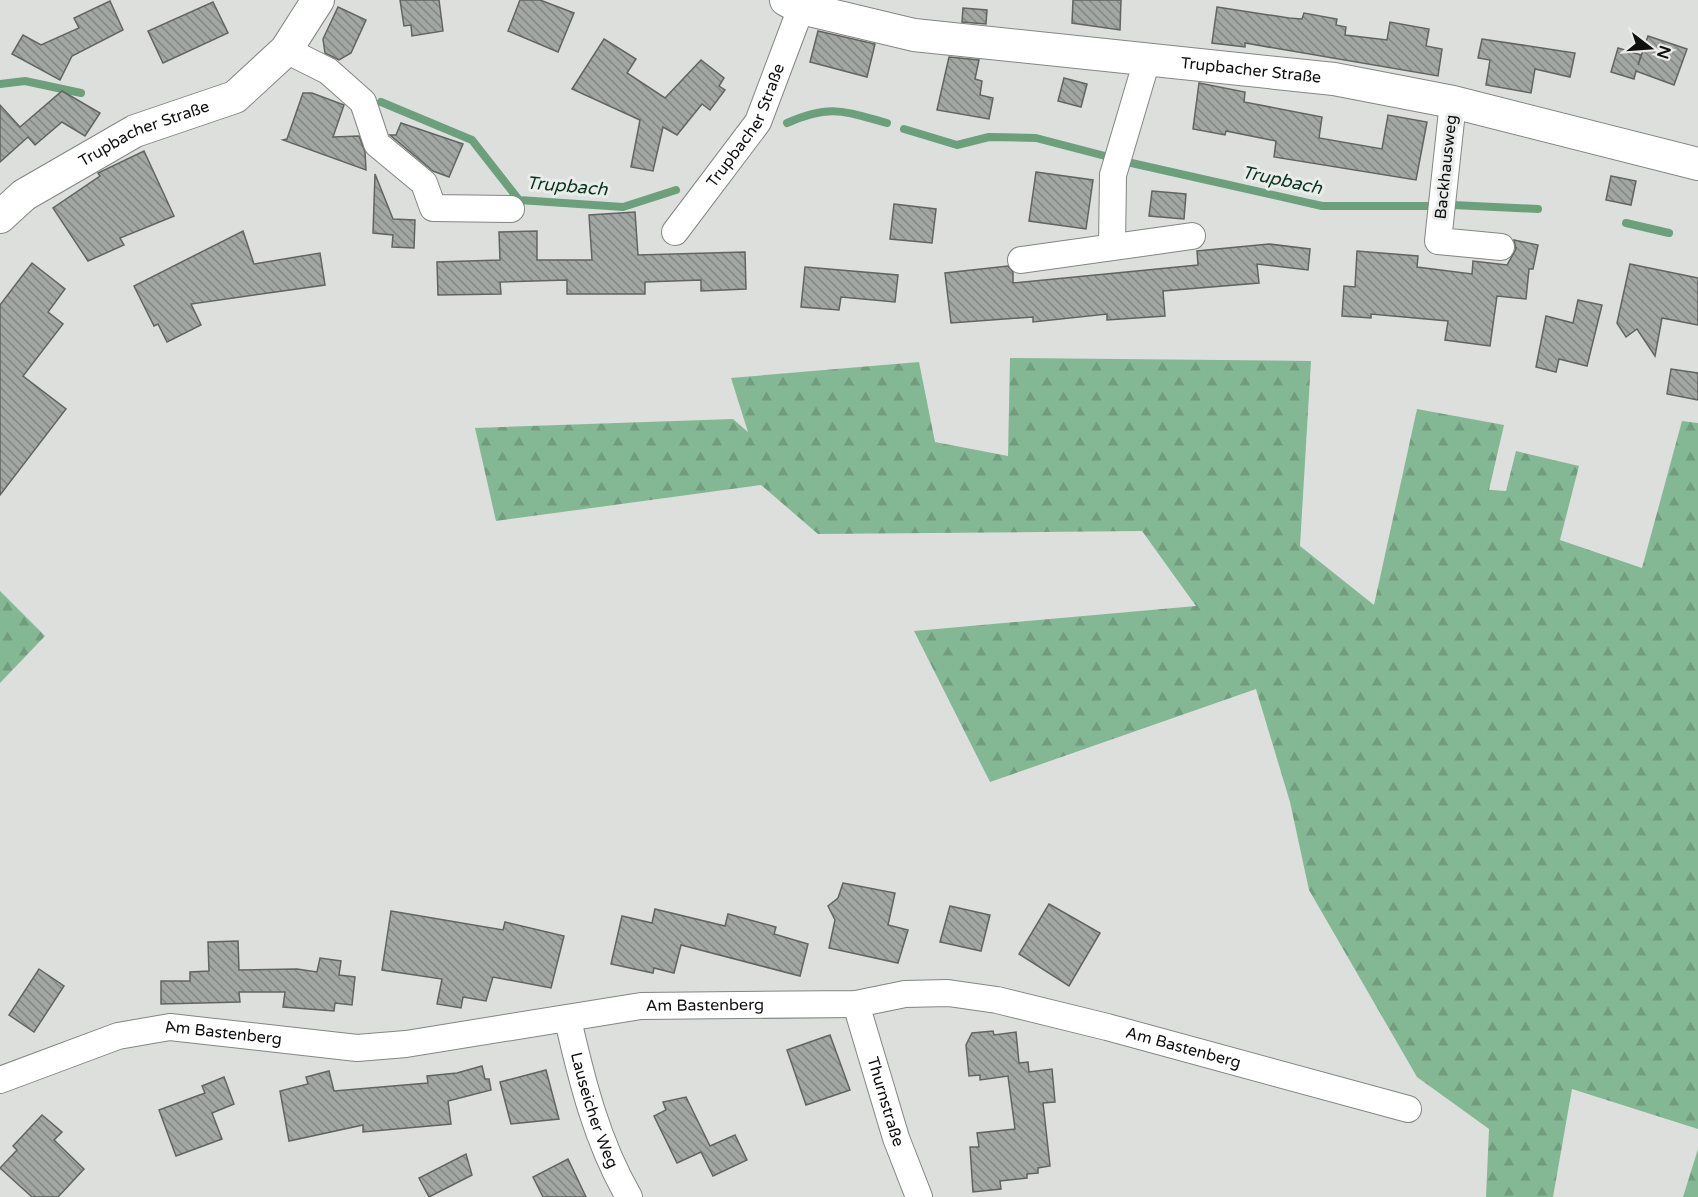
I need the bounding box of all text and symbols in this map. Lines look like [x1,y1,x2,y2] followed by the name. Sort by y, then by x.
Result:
[1620,18,1680,78] north arrow
[1652,43,1675,61] text: N
[1180,53,1322,88] street label: Trupbacher Straße
[702,61,789,191] street label: Trupbacher Straße
[75,96,212,171] street label: Trupbacher Straße
[1431,114,1461,220] street label: Backhausweg
[1240,161,1325,199] water label: Trupbach
[526,172,609,201] water label: Trupbach
[646,995,764,1016] street label: Am Bastenberg
[162,1016,283,1049] street label: Am Bastenberg
[1124,1023,1243,1073] street label: Am Bastenberg
[566,1050,623,1171] street label: Lauseicher Weg
[862,1054,908,1150] street label: Thurnstraße

